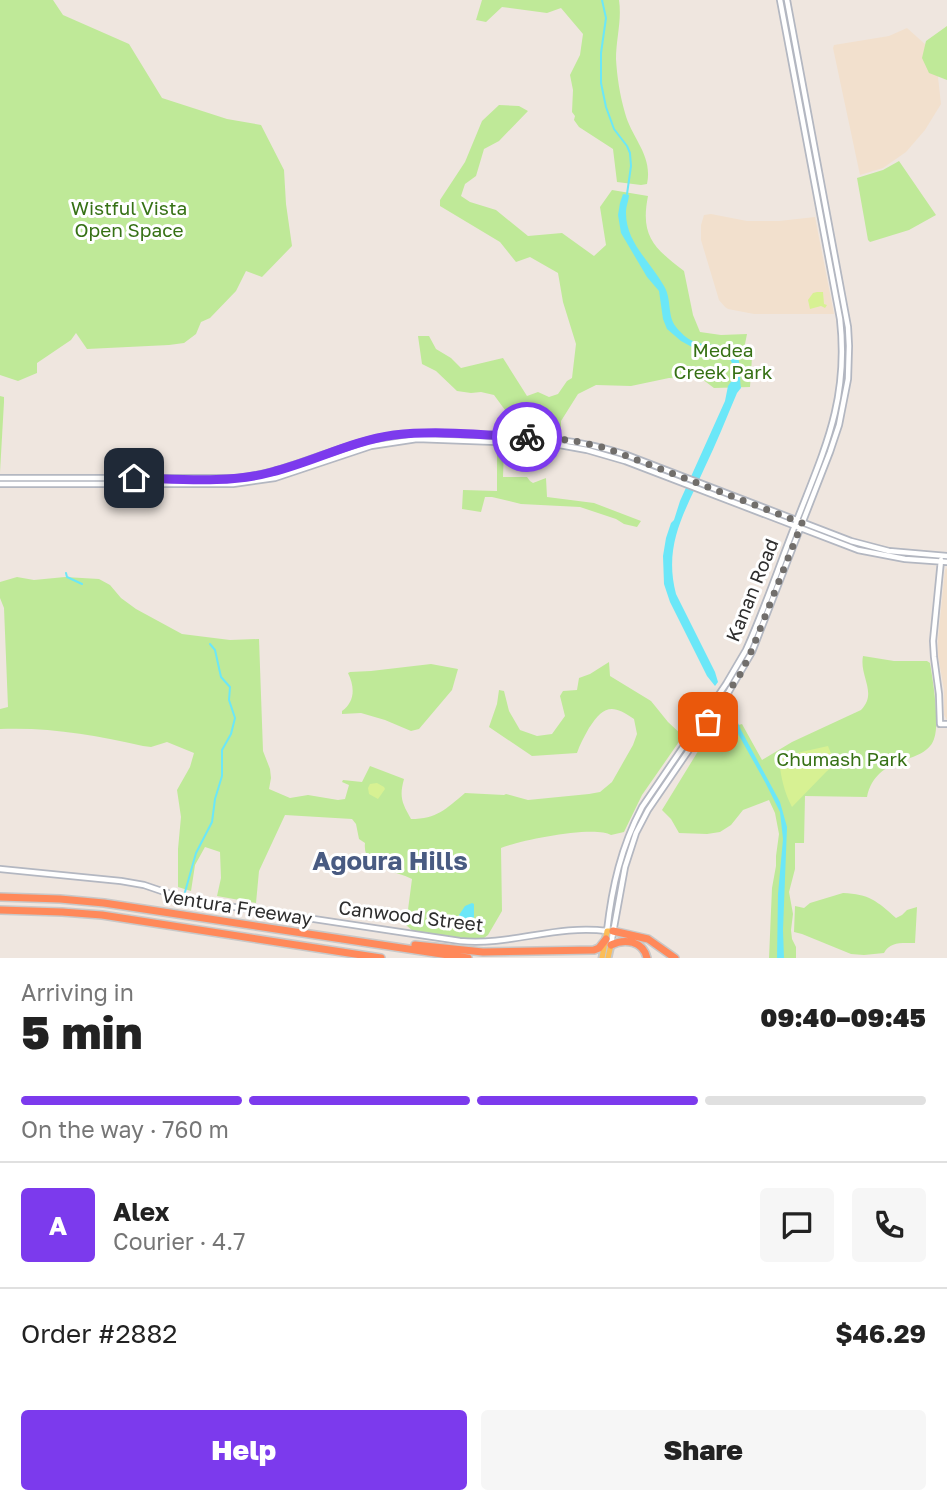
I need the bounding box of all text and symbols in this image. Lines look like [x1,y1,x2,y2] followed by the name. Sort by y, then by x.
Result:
[71,196,187,241] park label: Wistful Vista Open Space
[674,338,773,383] park label: Medea Creek Park
[492,402,562,472] courier
[508,418,546,456] icon: bike
[104,448,164,508] pin
[115,459,153,497] icon: home
[720,535,783,645] street label: Kanan Road
[678,692,738,752] pin
[689,703,727,741] icon: bag
[776,747,908,770] park label: Chumash Park
[312,845,468,876] district label: Agoura Hills
[160,883,314,930] street label: Ventura Freeway
[337,895,485,936] street label: Canwood Street
[21,978,134,1006] text: Arriving in
[760,1002,926,1033] text: 09:40–09:45
[21,1004,143,1059] text: 5 min
[21,1115,229,1143] text: On the way · 760 m
[760,1188,834,1262] button: chat
[852,1188,926,1262] button: phone
[113,1196,170,1227] text: Alex
[49,1210,67,1241] text: A
[113,1227,245,1255] text: Courier · 4.7
[21,1318,177,1349] text: Order #2882
[835,1318,926,1349] text: $46.29
[21,1410,467,1490] button: Help
[481,1410,926,1490] button: Share

